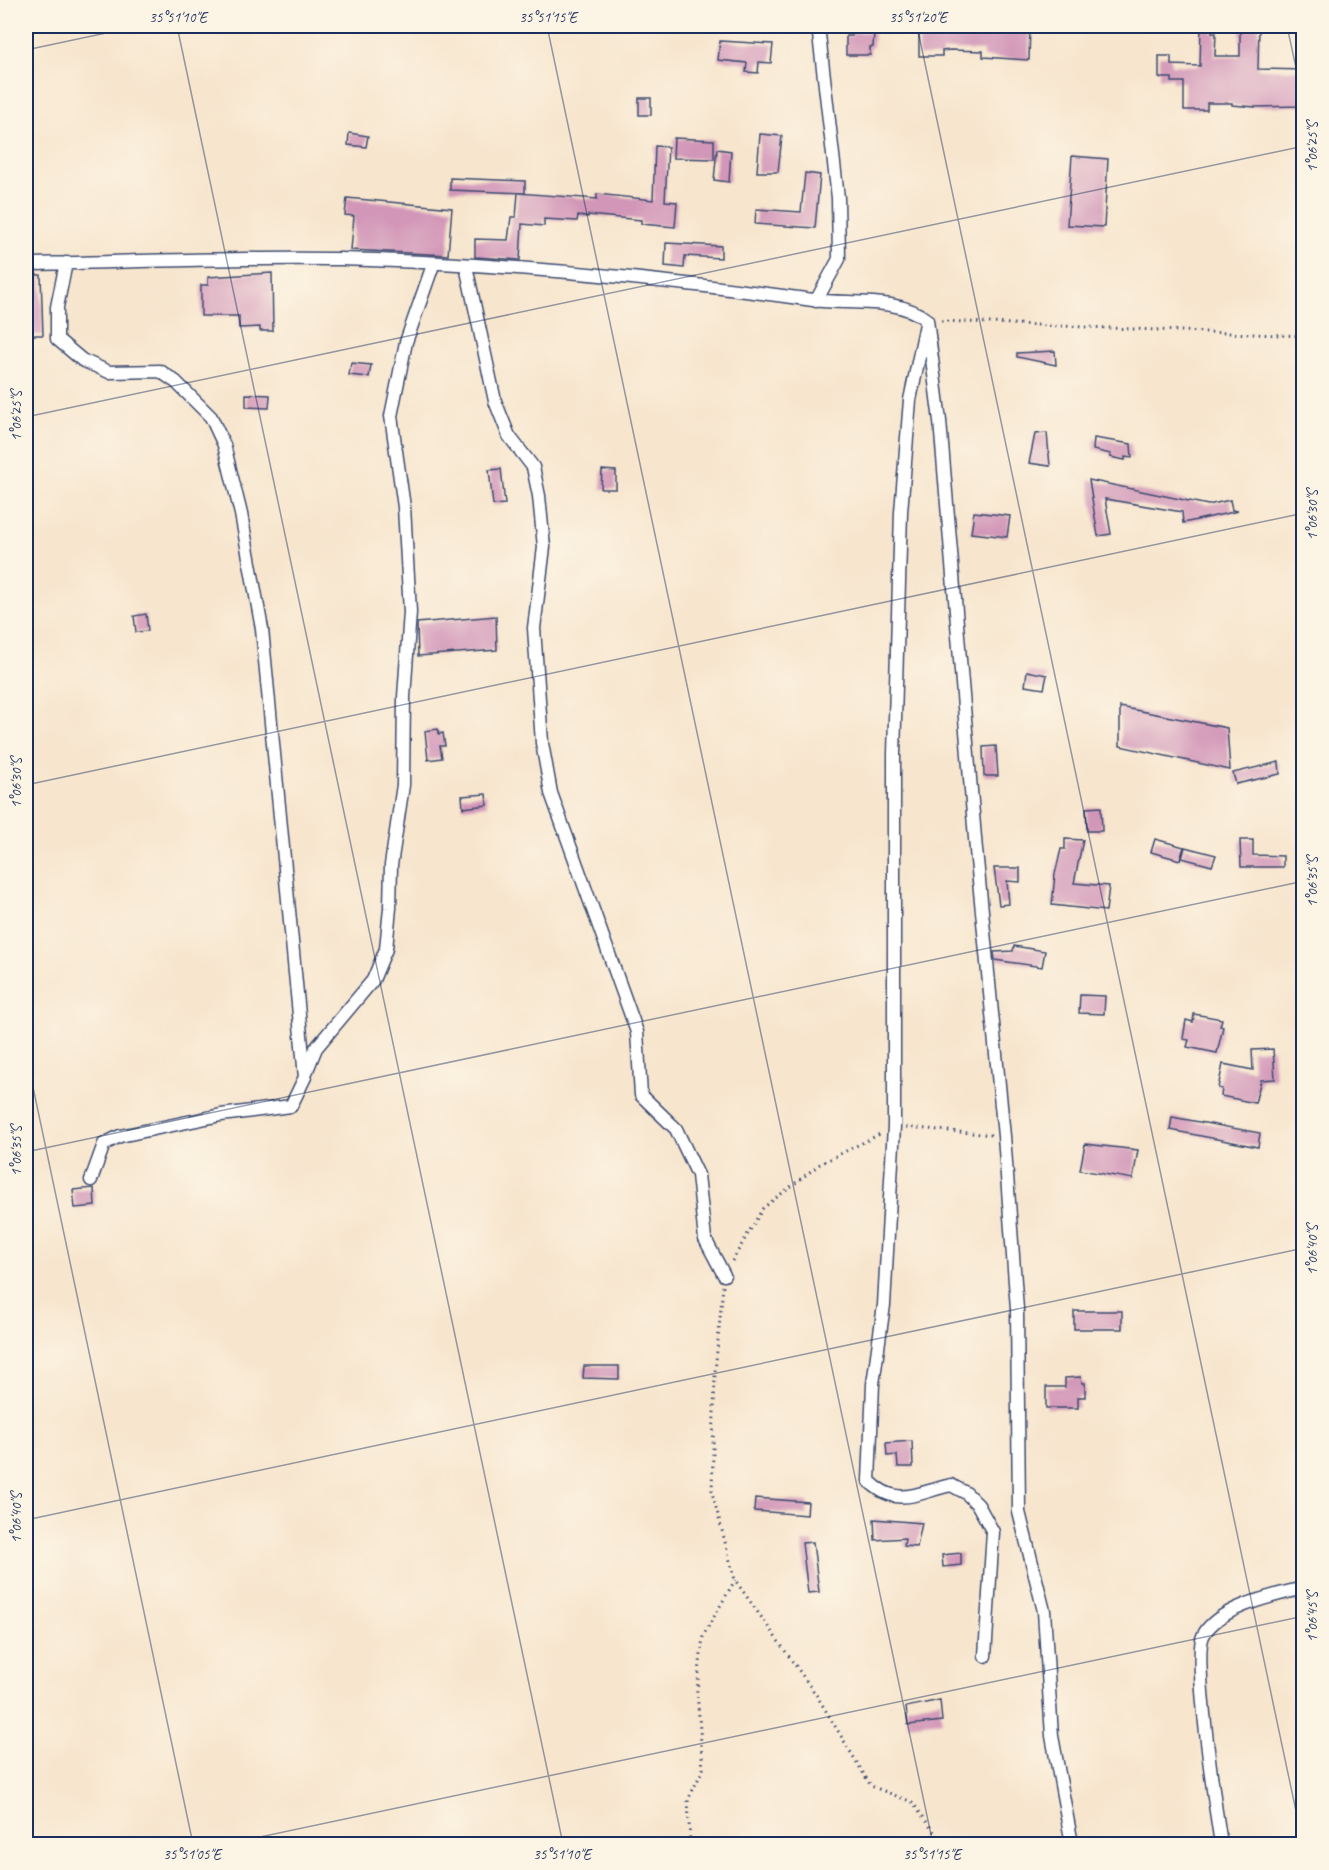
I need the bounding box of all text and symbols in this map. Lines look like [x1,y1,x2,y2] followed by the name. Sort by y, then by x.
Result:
[149,8,209,27] text: 35°51'10"E
[519,8,579,27] text: 35°51'15"E
[889,8,949,27] text: 35°51'20"E
[1303,119,1322,172] text: 1°06'25"S
[7,388,26,441] text: 1°06'25"S
[1303,487,1322,540] text: 1°06'30"S
[7,755,26,808] text: 1°06'30"S
[1303,854,1322,907] text: 1°06'35"S
[7,1123,26,1176] text: 1°06'35"S
[1303,1222,1322,1275] text: 1°06'40"S
[7,1490,26,1543] text: 1°06'40"S
[1303,1589,1322,1642] text: 1°06'45"S
[163,1845,223,1864] text: 35°51'05"E
[533,1845,593,1864] text: 35°51'10"E
[903,1845,963,1864] text: 35°51'15"E

